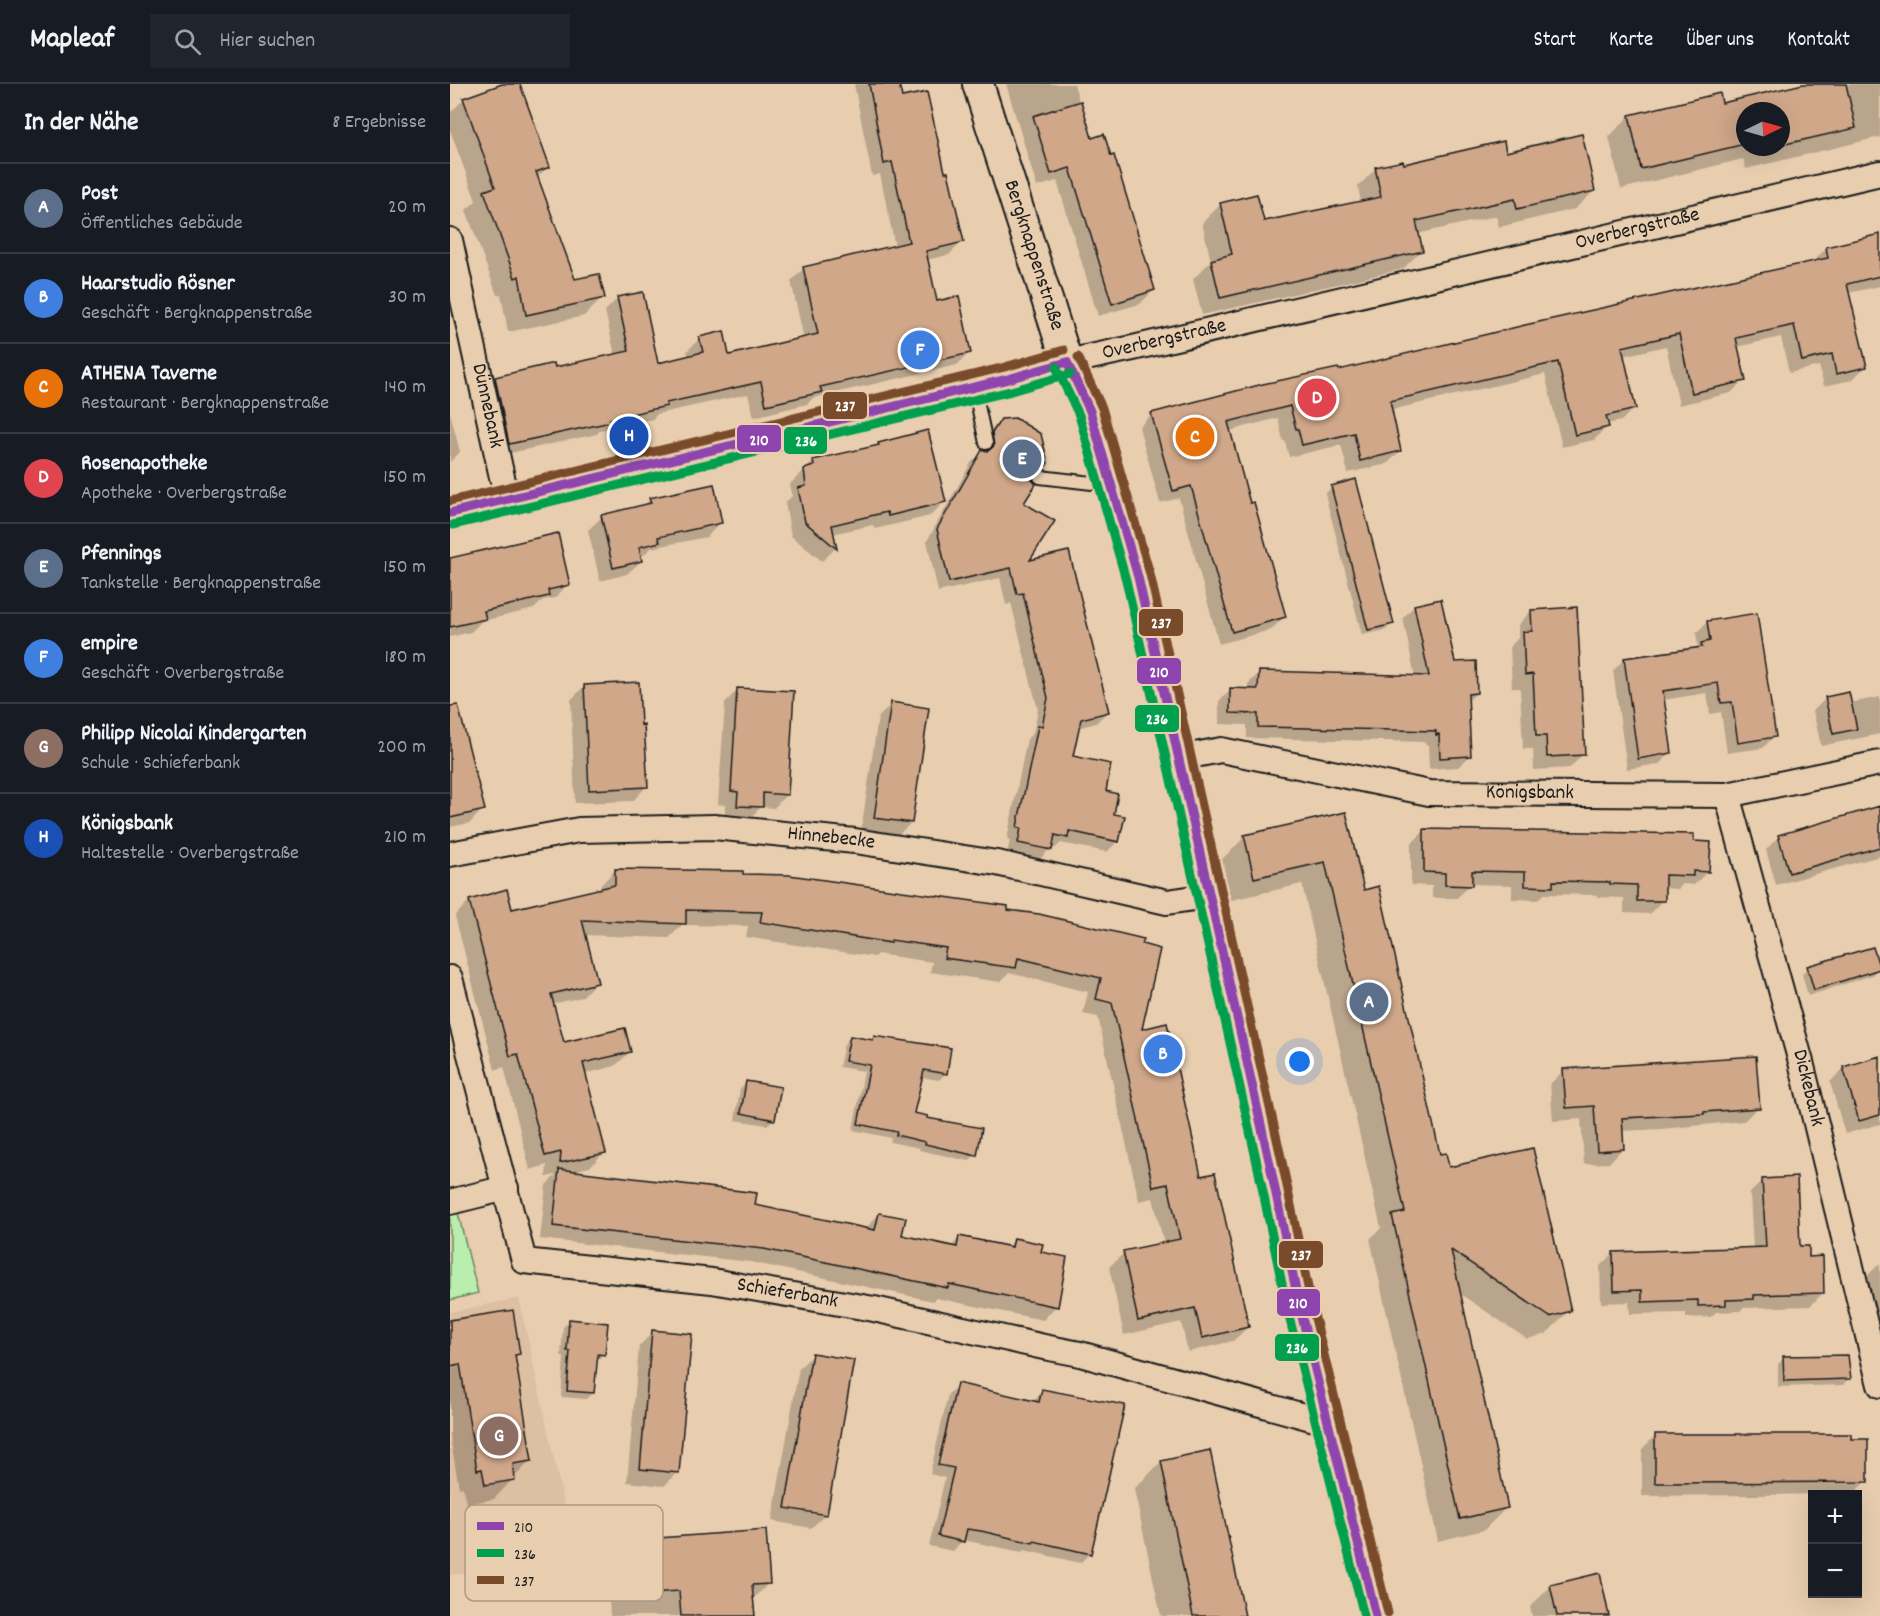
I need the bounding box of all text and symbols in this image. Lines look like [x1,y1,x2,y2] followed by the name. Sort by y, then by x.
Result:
[150,14,570,68] search box
[30,21,114,61] text: Mapleaf
[171,25,204,58] icon: search
[219,26,315,57] text: Hier suchen
[1534,26,1576,56] text: Start
[1609,26,1653,56] text: Karte
[1686,26,1754,56] text: Über uns
[1787,26,1850,56] text: Kontakt
[1736,102,1790,156] north arrow
[24,105,138,142] text: In der Nähe
[332,109,426,137] text: 8 Ergebnisse
[995,176,1071,334] street label: Bergknappenstraße
[81,179,118,210] text: Post
[38,194,49,222] text: A
[388,194,426,222] text: 20 m
[1573,201,1703,259] street label: Overbergstraße
[81,210,243,238] text: Öffentliches Gebäude
[81,269,235,300] text: Haarstudio Rösner
[39,284,48,312] text: B
[388,284,426,312] text: 30 m
[81,300,312,328] text: Geschäft · Bergknappenstraße
[1099,312,1230,369] street label: Overbergstraße
[900,328,940,372] pin: F
[81,359,217,390] text: ATHENA Taverne
[463,361,510,451] street label: Dünnebank
[39,374,48,402] text: C
[384,374,426,402] text: 140 m
[1298,376,1336,420] pin: D
[81,390,329,418] text: Restaurant · Bergknappenstraße
[822,391,868,420] line badge: 237
[835,396,855,419] text: 237
[610,414,648,458] pin: H
[1176,414,1214,460] pin: C
[736,424,782,453] line badge: 210
[783,426,828,455] line badge: 236
[749,430,769,453] text: 210
[795,431,817,454] text: 236
[1002,436,1042,482] pin: E
[81,449,207,480] text: Rosenapotheke
[38,464,49,492] text: D
[383,464,426,492] text: 150 m
[81,480,287,508] text: Apotheke · Overbergstraße
[81,539,162,570] text: Pfennings
[39,554,48,582] text: E
[383,554,426,582] text: 150 m
[81,570,321,598] text: Tankstelle · Bergknappenstraße
[1138,608,1184,637] line badge: 237
[1151,613,1171,636] text: 237
[81,629,138,660] text: empire
[39,644,48,672] text: F
[384,644,426,672] text: 180 m
[1136,657,1182,685] line badge: 210
[81,660,284,688] text: Geschäft · Overbergstraße
[1149,662,1169,685] text: 210
[1134,704,1180,733] line badge: 236
[1146,709,1168,732] text: 236
[81,719,306,750] text: Philipp Nicolai Kindergarten
[38,734,49,762] text: G
[377,734,426,762] text: 200 m
[81,750,240,778] text: Schule · Schieferbank
[1486,778,1574,809] street label: Königsbank
[81,809,173,840] text: Königsbank
[786,819,877,859] street label: Hinnebecke
[38,824,49,852] text: H
[384,824,426,852] text: 210 m
[81,840,299,868] text: Haltestelle · Overbergstraße
[1350,980,1388,1024] pin: A
[1144,1032,1182,1076] pin: B
[1783,1046,1831,1130] street label: Dickebank
[1285,1047,1314,1076] your location
[1278,1240,1324,1269] line badge: 237
[1291,1245,1311,1268] text: 237
[734,1271,840,1317] street label: Schieferbank
[1276,1288,1321,1317] line badge: 210
[1288,1293,1308,1316] text: 210
[1274,1333,1320,1362] line badge: 236
[1286,1338,1308,1361] text: 236
[479,1414,518,1458] pin: G
[1808,1490,1862,1598] map controls
[1808,1490,1862,1544] button: +
[465,1505,663,1601] legend
[514,1517,533,1540] text: 210
[514,1544,536,1567] text: 236
[1808,1544,1862,1598] button: −
[514,1571,534,1594] text: 237

